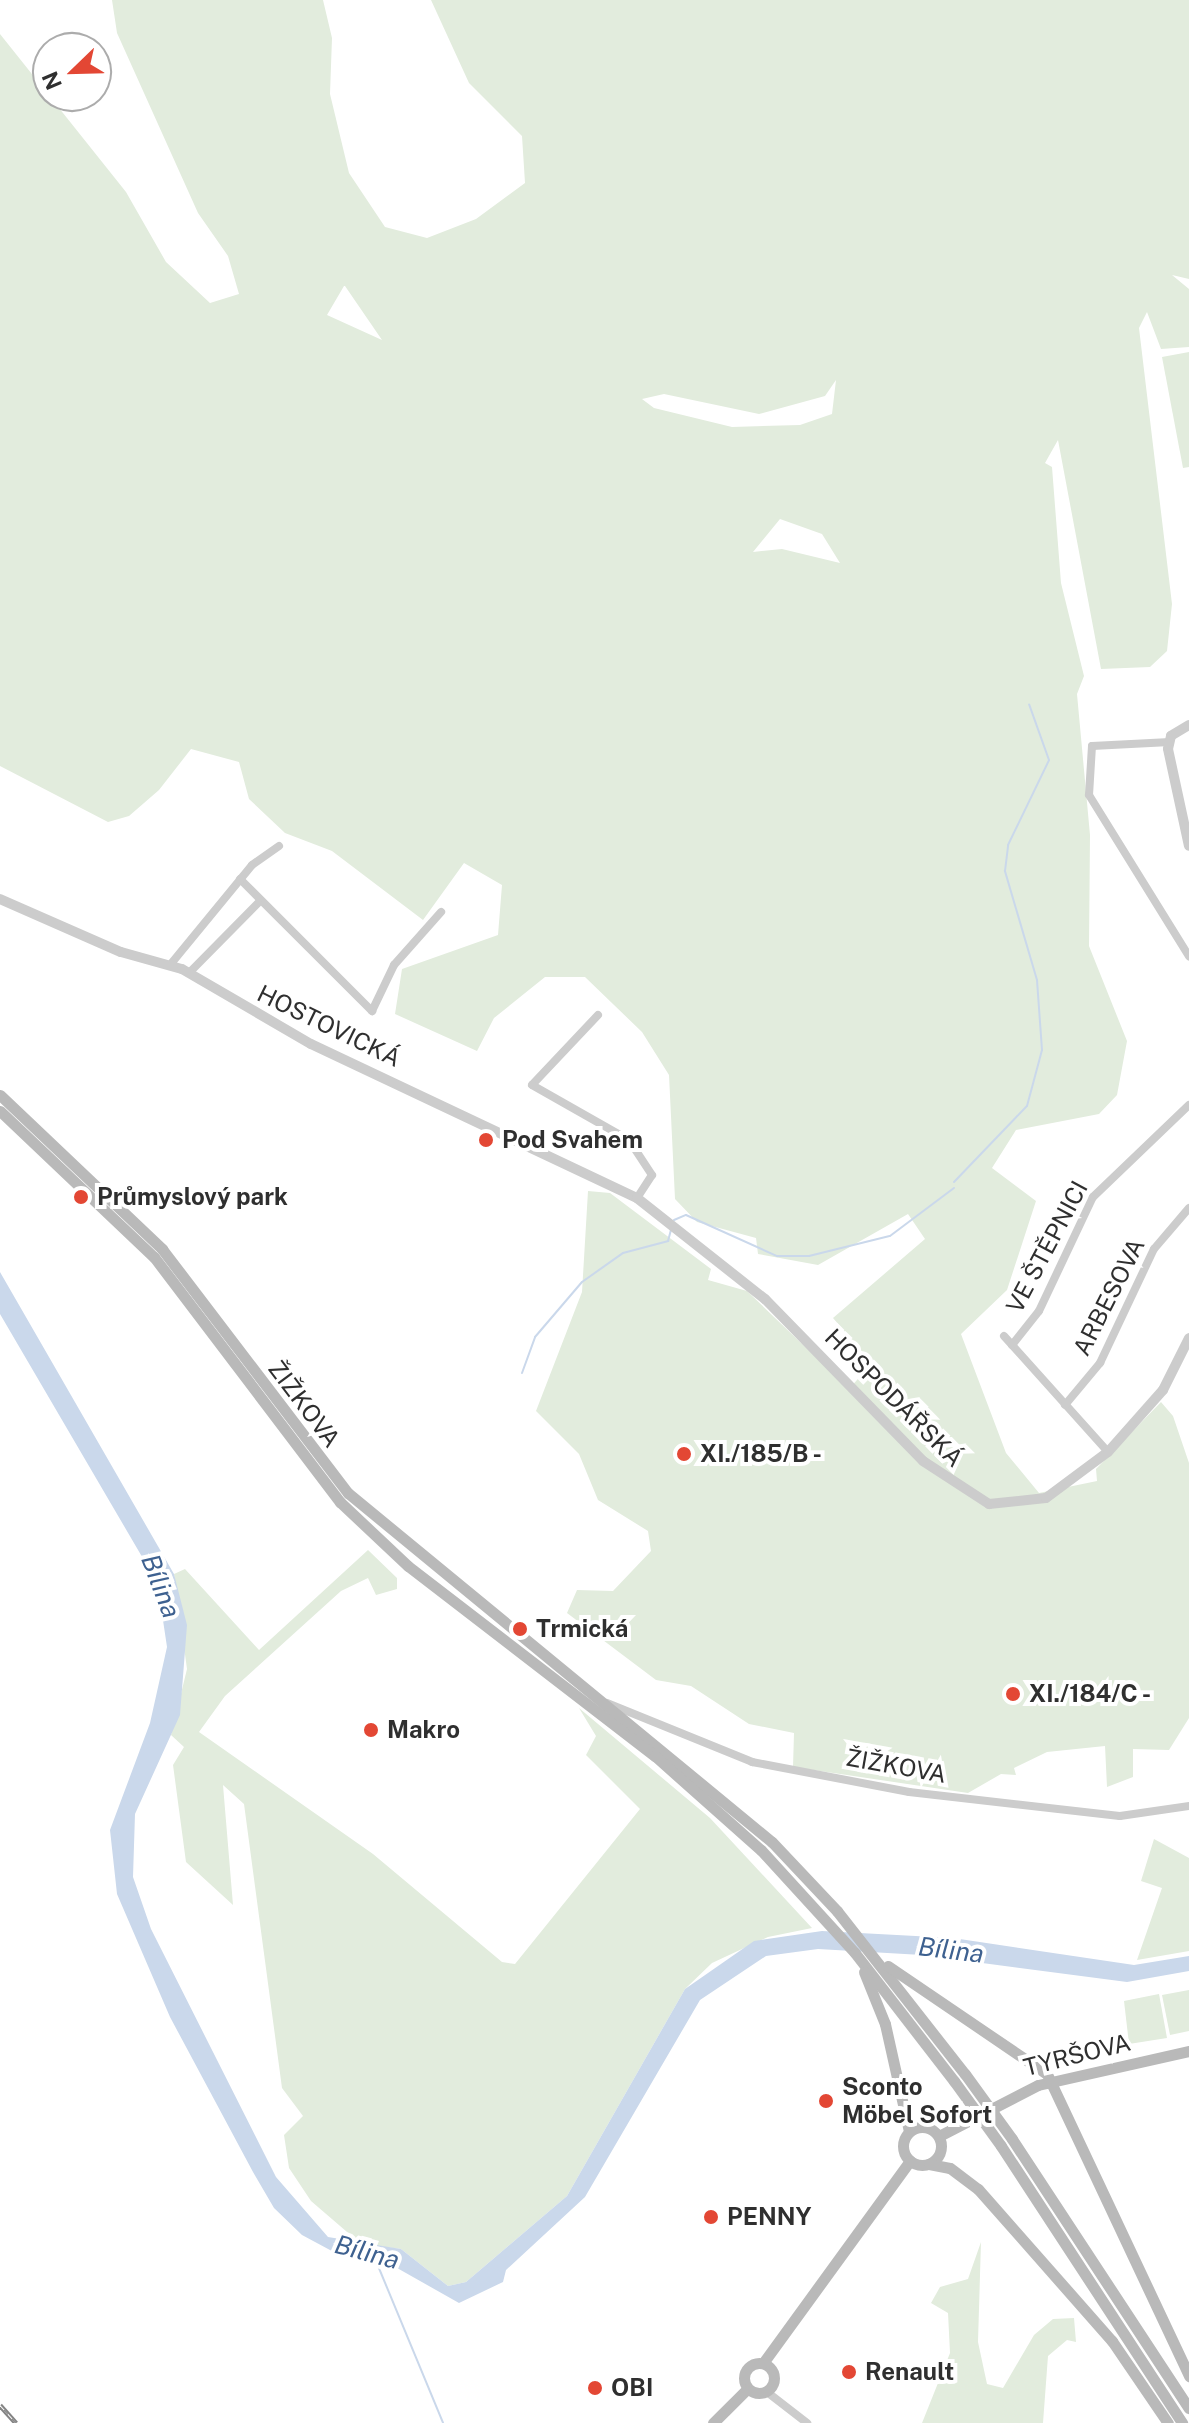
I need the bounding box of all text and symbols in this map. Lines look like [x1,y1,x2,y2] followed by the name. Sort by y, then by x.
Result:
[32,32,112,112] north arrow
[36,68,67,94] text: N
[253,979,405,1073] street label: HOSTOVICKÁ
[502,1126,643,1154] place label: Pod Svahem
[477,1131,495,1149] marker: Pod Svahem
[1000,1176,1094,1318] street label: VE ŠTĚPNICI
[97,1183,288,1211] place label: Průmyslový park
[72,1188,90,1206] marker: Průmyslový park
[1067,1233,1151,1361] street label: ARBESOVA
[819,1323,969,1473] street label: HOSPODÁŘSKÁ
[262,1355,346,1453] street label: ŽIŽKOVA
[700,1440,823,1468] place label: XI./185/B -
[675,1445,693,1463] marker: XI./185/B -
[135,1550,187,1622] water label: Bílina
[536,1615,628,1643] place label: Trmická
[511,1620,529,1638] marker: Trmická
[1029,1680,1152,1708] place label: XI./184/C -
[1004,1685,1022,1703] marker: XI./184/C -
[387,1716,460,1744] place label: Makro
[362,1721,380,1739] marker: Makro
[844,1743,948,1789] street label: ŽIŽKOVA
[916,1931,986,1969] water label: Bílina
[1021,2028,1133,2082] street label: TYRŠOVA
[842,2073,992,2129] place label: Sconto Möbel Sofort
[817,2092,835,2110] marker: Sconto Möbel Sofort
[727,2203,812,2231] place label: PENNY
[702,2208,720,2226] marker: PENNY
[331,2228,403,2276] water label: Bílina
[865,2358,954,2386] place label: Renault
[840,2363,858,2381] marker: Renault
[611,2374,653,2402] place label: OBI
[586,2379,604,2397] marker: OBI

